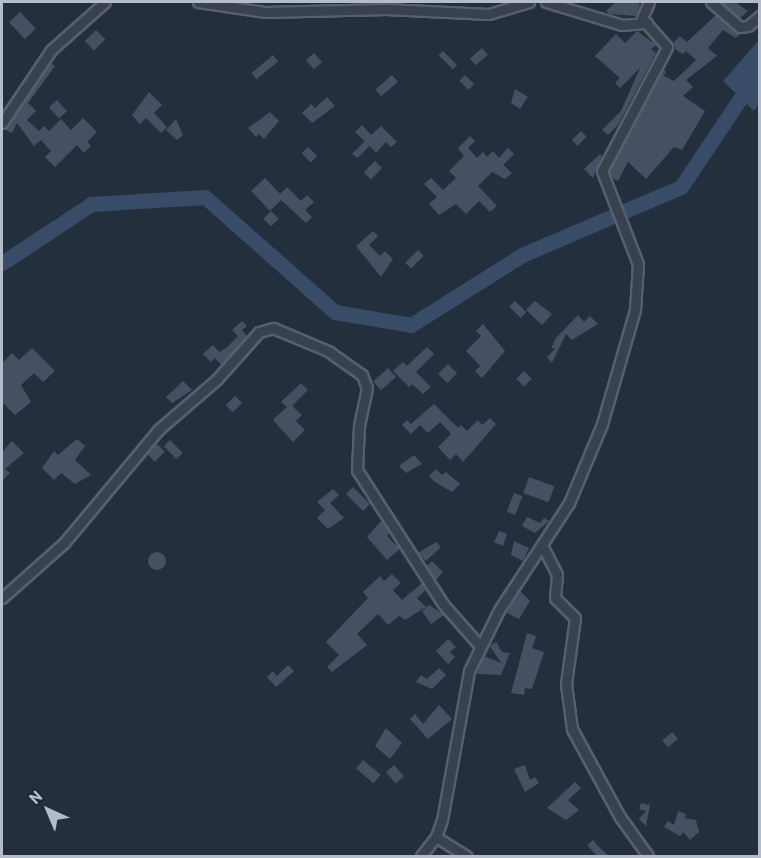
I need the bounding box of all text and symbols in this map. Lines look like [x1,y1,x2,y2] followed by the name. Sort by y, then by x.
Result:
[18,780,78,840] north arrow
[25,786,46,807] text: N

